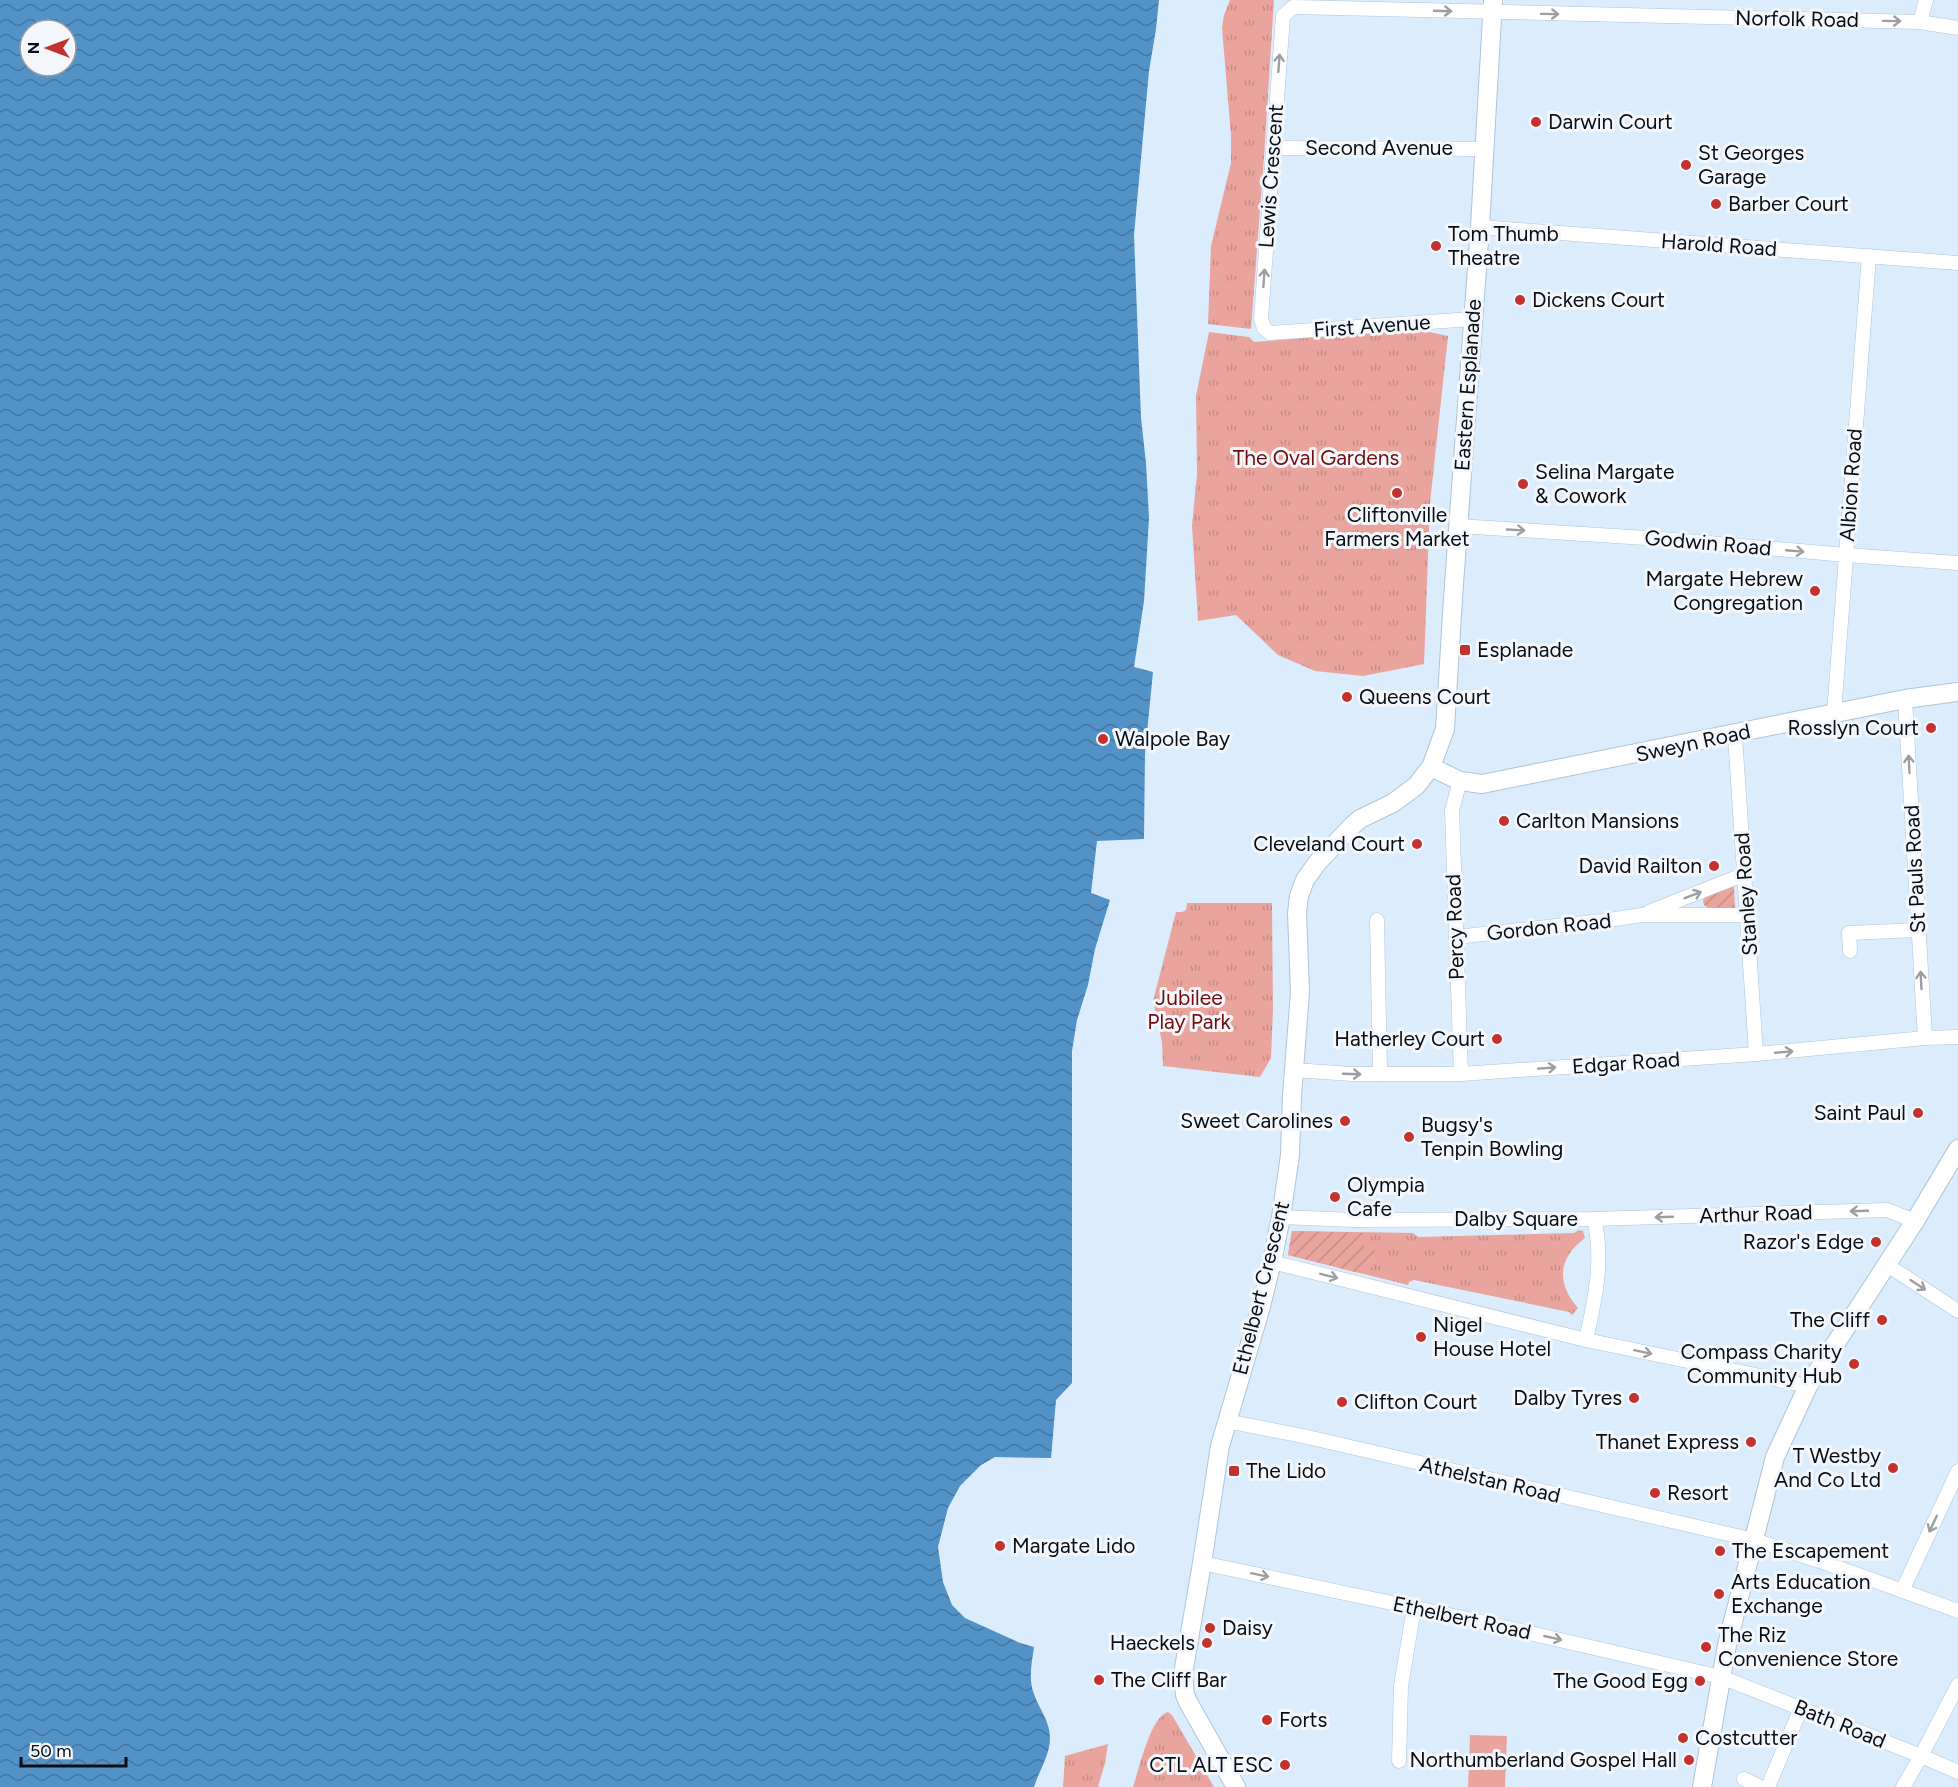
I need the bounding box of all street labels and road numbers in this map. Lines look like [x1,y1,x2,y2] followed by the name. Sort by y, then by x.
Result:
[1735,5,1859,32] street label: Norfolk Road
[1253,103,1288,249] street label: Lewis Crescent
[1305,135,1453,160] street label: Second Avenue
[1660,228,1778,261] street label: Harold Road
[1449,298,1486,472] street label: Eastern Esplanade
[1313,309,1431,342] street label: First Avenue
[1834,428,1867,542] street label: Albion Road
[1644,525,1772,560] street label: Godwin Road
[1633,718,1753,767] street label: Sweyn Road
[1899,804,1930,934] street label: St Pauls Road
[1729,832,1762,957] street label: Stanley Road
[1440,874,1469,981] street label: Percy Road
[1485,908,1612,945] street label: Gordon Road
[1571,1046,1681,1079] street label: Edgar Road
[1227,1198,1294,1377] street label: Ethelbert Crescent
[1699,1199,1813,1228] street label: Arthur Road
[1454,1206,1578,1231] street label: Dalby Square
[1417,1451,1563,1508] street label: Athelstan Road
[1391,1591,1533,1644] street label: Ethelbert Road
[1791,1694,1890,1753] street label: Bath Road

